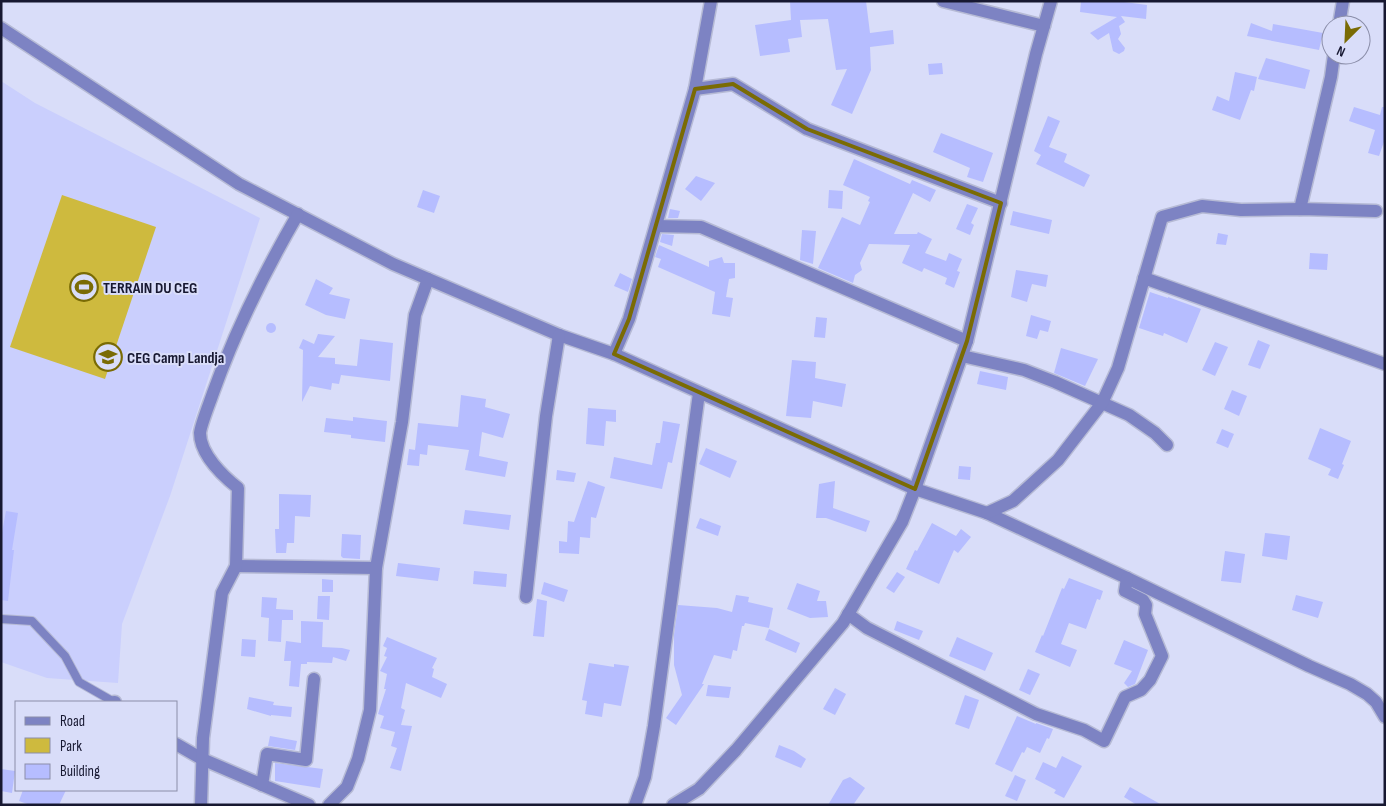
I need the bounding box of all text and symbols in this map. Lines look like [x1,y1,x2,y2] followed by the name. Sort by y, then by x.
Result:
[1321,15,1371,65] north arrow
[1334,42,1348,61] text: N
[69,272,99,302] sports icon: TERRAIN DU CEG
[103,279,197,298] place label: TERRAIN DU CEG
[93,342,123,372] school or university icon: CEG Camp Landja
[127,349,224,368] place label: CEG Camp Landja
[15,701,178,791] legend
[60,712,85,731] text: Road
[60,737,82,756] text: Park
[60,762,100,781] text: Building

